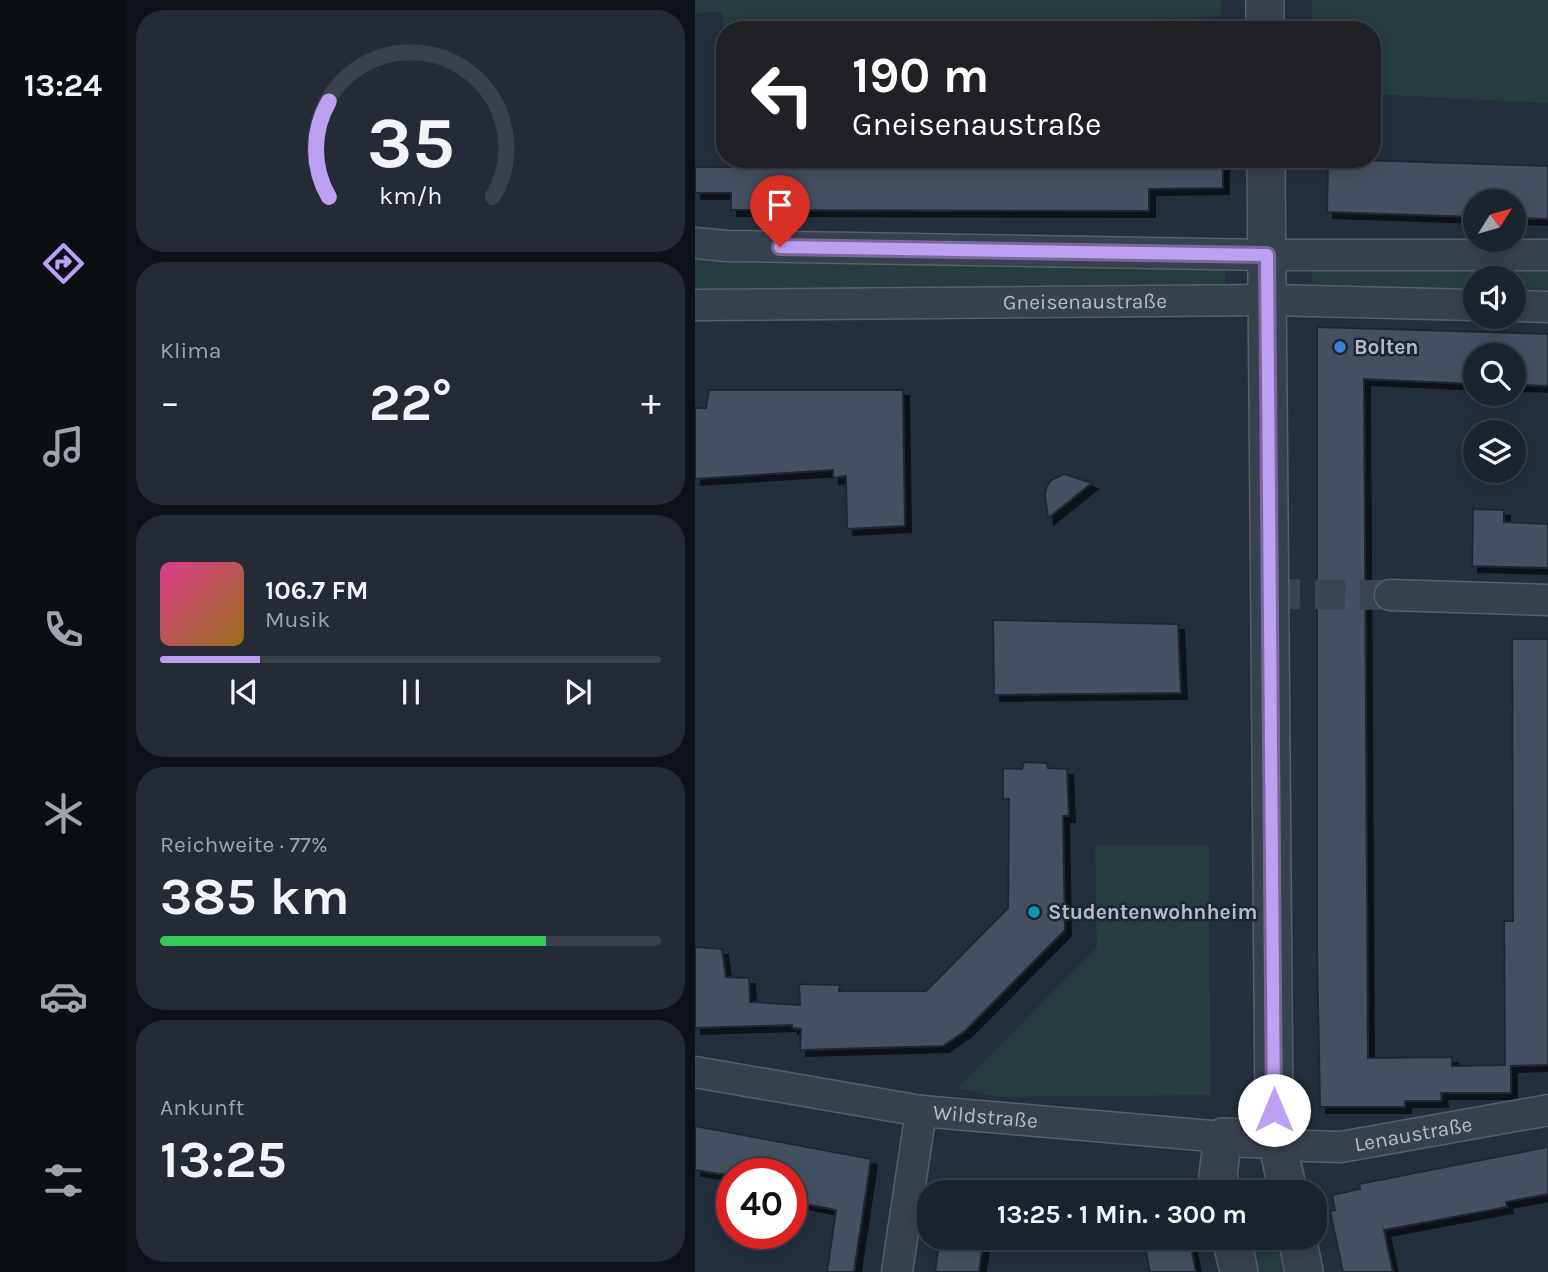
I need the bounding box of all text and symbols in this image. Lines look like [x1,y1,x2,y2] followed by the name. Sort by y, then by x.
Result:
[852,47,989,104] text: 190 m
[737,49,828,140] icon: left
[24,67,102,104] text: 13:24
[367,101,454,186] text: 35
[852,106,1102,143] text: Gneisenaustraße
[750,175,810,247] pin
[379,181,442,210] text: km/h
[761,186,799,224] icon: arrive
[1463,189,1526,252] north arrow
[1463,189,1526,483] map controls
[39,239,88,288] icon: directions
[1463,266,1526,329] button: sound
[1003,289,1167,314] street label: Gneisenaustraße
[1354,335,1418,359] place label: Bolten
[160,337,221,364] text: Klima
[1332,339,1348,355] marker: Bolten
[1463,343,1526,406] button: search
[369,372,452,433] text: 22°
[160,380,180,425] text: −
[641,380,661,425] text: +
[1463,420,1526,483] button: layers
[39,422,88,471] icon: music
[265,575,369,606] text: 106.7 FM
[39,605,88,654] icon: phone
[265,606,330,633] text: Musik
[225,673,263,711] icon: previous
[392,673,430,711] icon: pause
[559,673,597,711] icon: next
[39,789,88,838] icon: climate
[160,831,328,858] text: Reichweite · 77%
[160,866,350,927] text: 385 km
[1048,900,1257,924] place label: Studentenwohnheim
[1026,904,1042,920] marker: Studentenwohnheim
[39,972,88,1021] icon: car
[1237,1073,1311,1147] position arrow
[160,1094,244,1121] text: Ankunft
[932,1100,1039,1133] street label: Wildstraße
[1352,1112,1474,1156] street label: Lenaustraße
[160,1129,287,1190] text: 13:25
[39,1156,88,1205] icon: filters
[716,1158,807,1249] speed limit sign: 40
[997,1199,1247,1230] text: 13:25 · 1 Min. · 300 m

